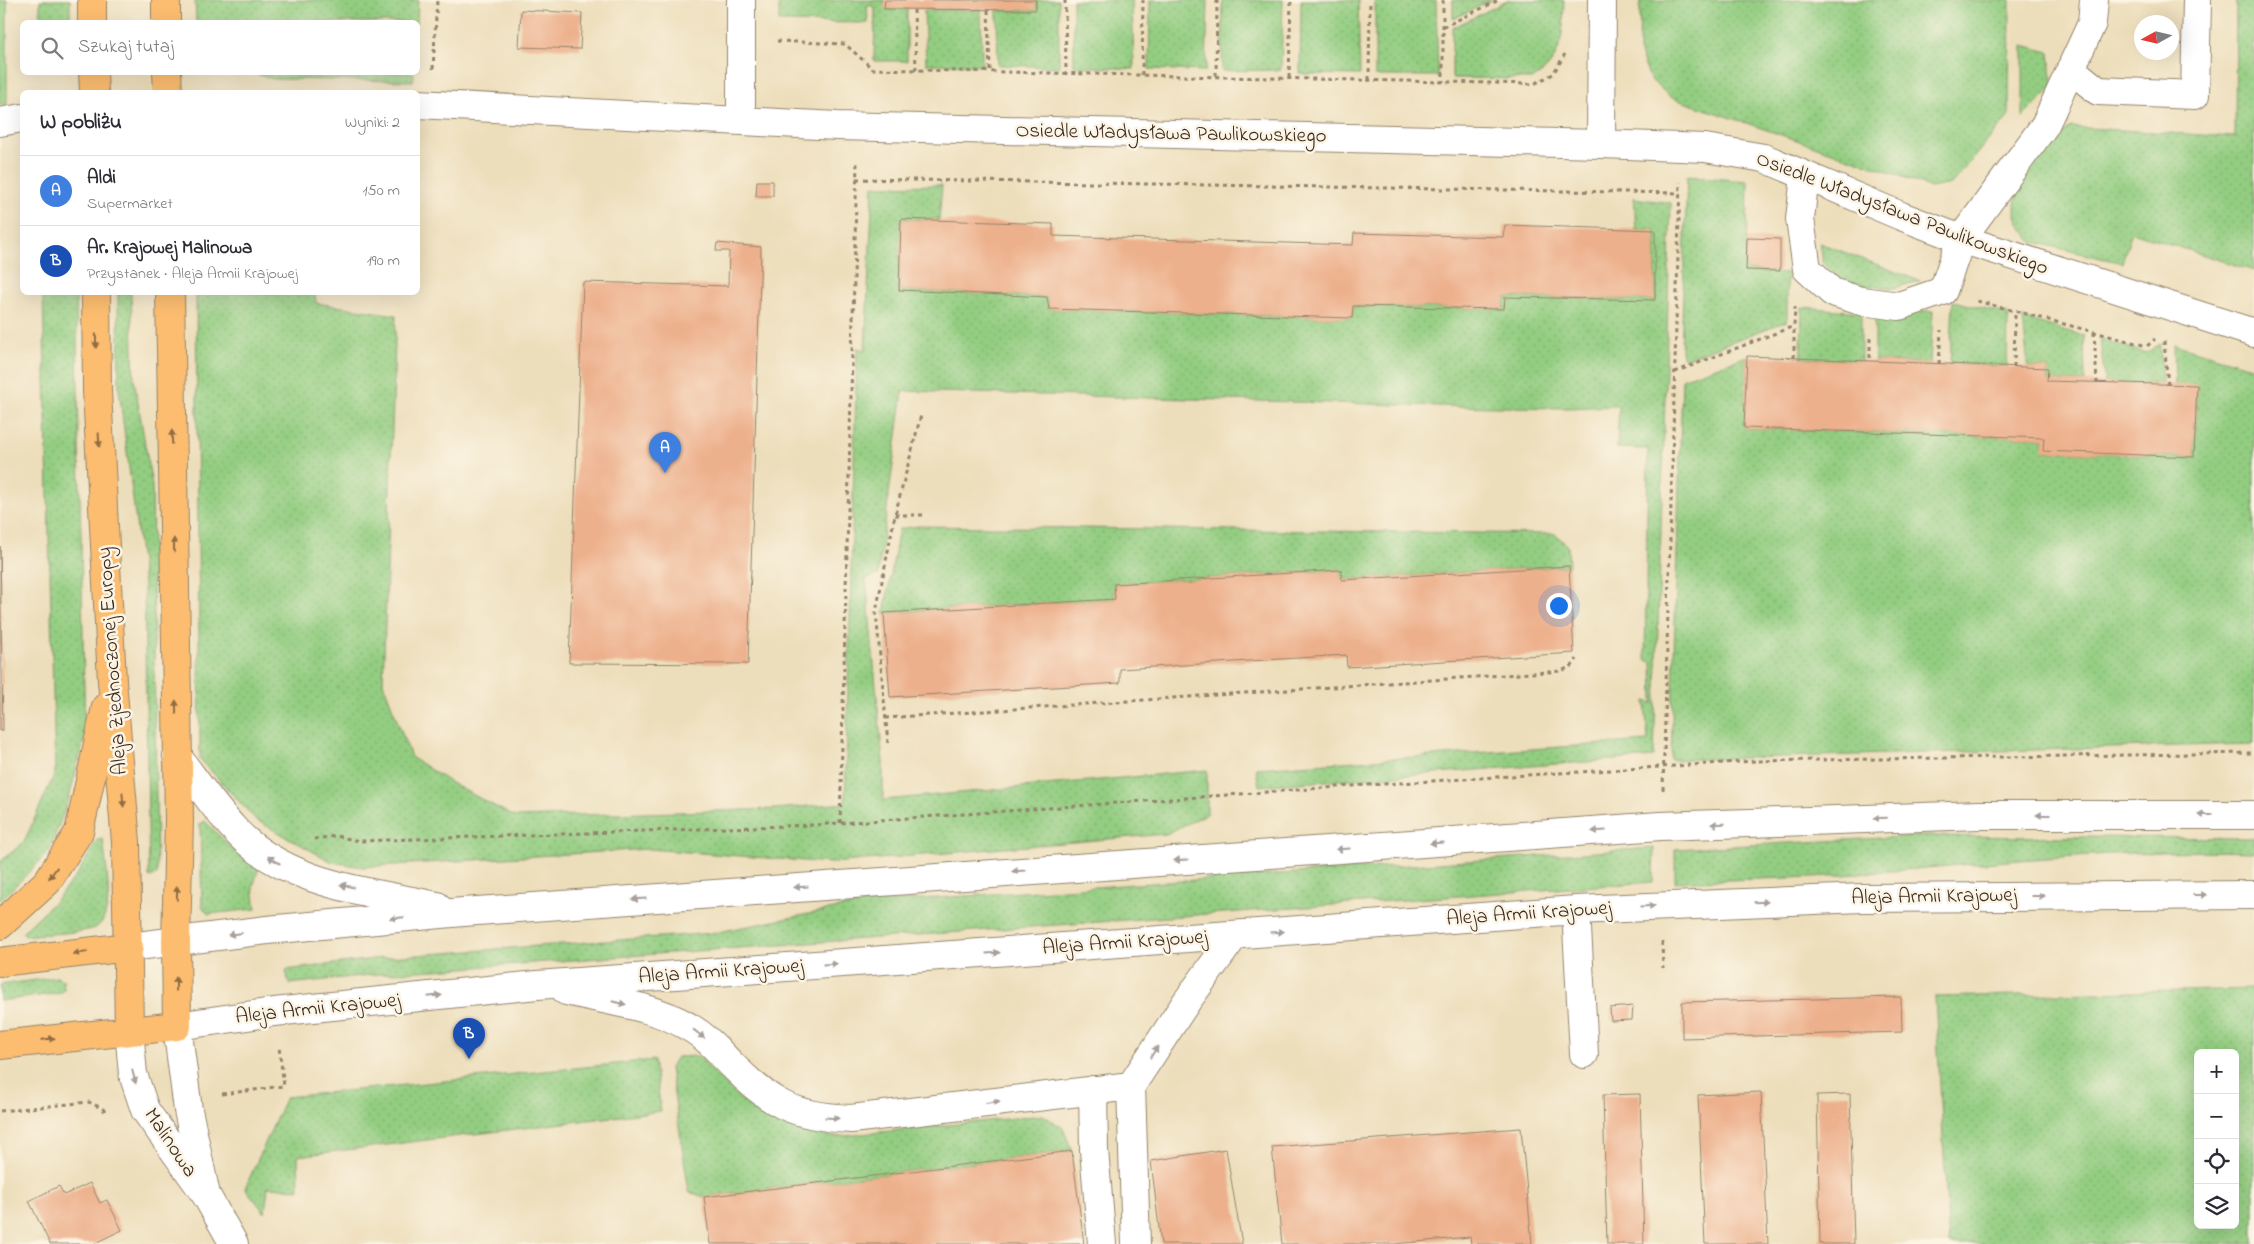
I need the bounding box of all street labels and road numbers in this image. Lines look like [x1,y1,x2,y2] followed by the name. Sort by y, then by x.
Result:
[1015,116,1327,154] street label: Osiedle Władysława Pawlikowskiego
[1751,144,2053,286] street label: Osiedle Władysława Pawlikowskiego
[90,546,138,776] street label: Aleja Zjednoczonej Europy
[1851,881,2018,913] street label: Aleja Armii Krajowej
[1445,893,1614,935] street label: Aleja Armii Krajowej
[1041,922,1210,964] street label: Aleja Armii Krajowej
[637,951,806,993] street label: Aleja Armii Krajowej
[234,985,403,1033] street label: Aleja Armii Krajowej
[136,1102,204,1184] street label: Malinowa

